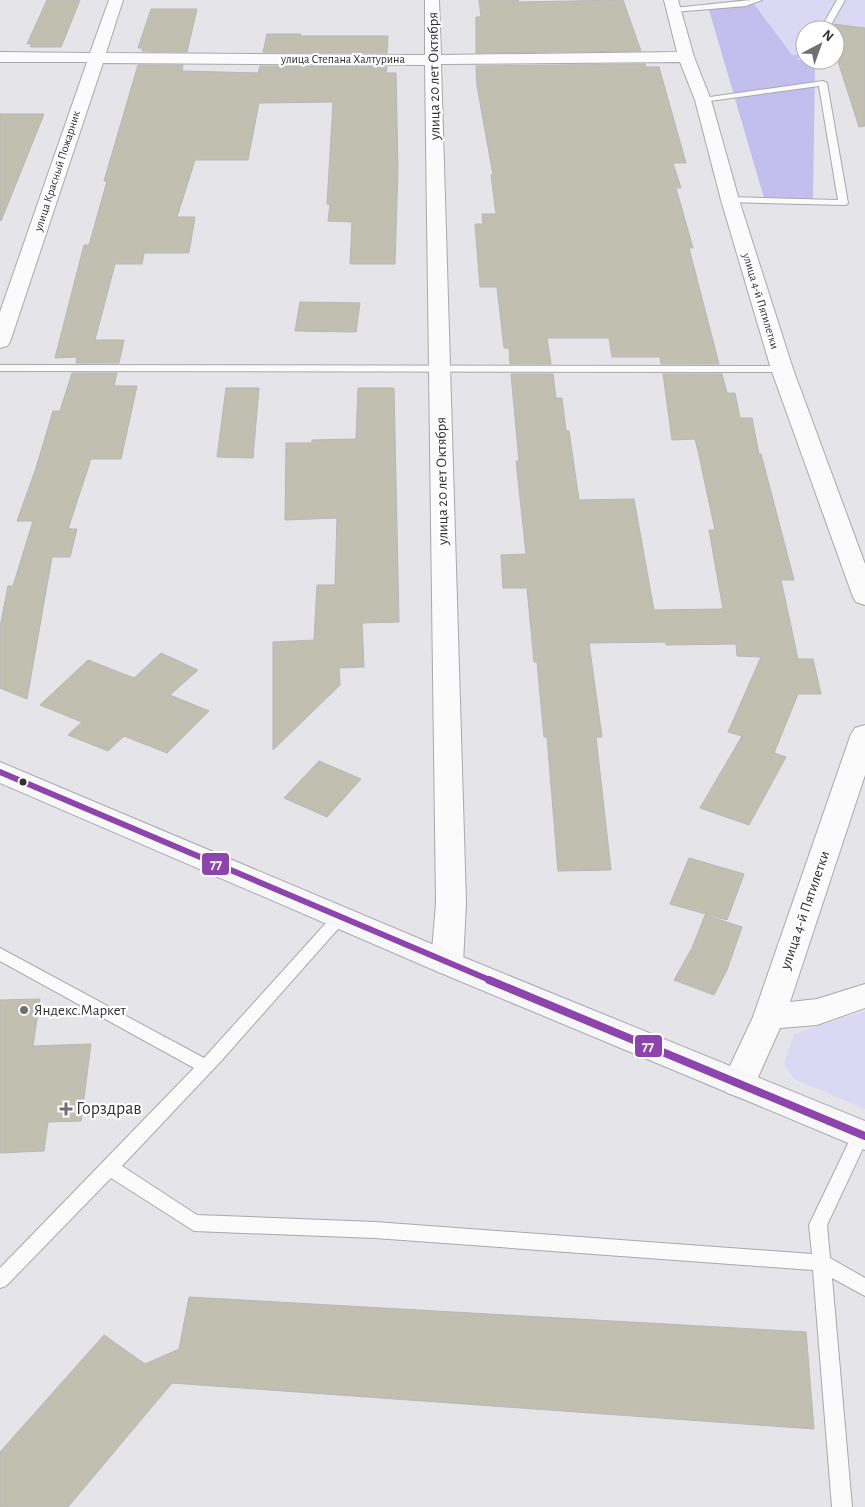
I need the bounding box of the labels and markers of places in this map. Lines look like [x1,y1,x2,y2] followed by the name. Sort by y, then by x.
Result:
[18,777,28,787] unlabelled marker
[34,1003,127,1018] place label: Яндекс.Маркет
[18,1004,30,1016] marker: Яндекс.Маркет
[76,1100,142,1118] place label: Горздрав
[60,1103,72,1115] marker: Горздрав

